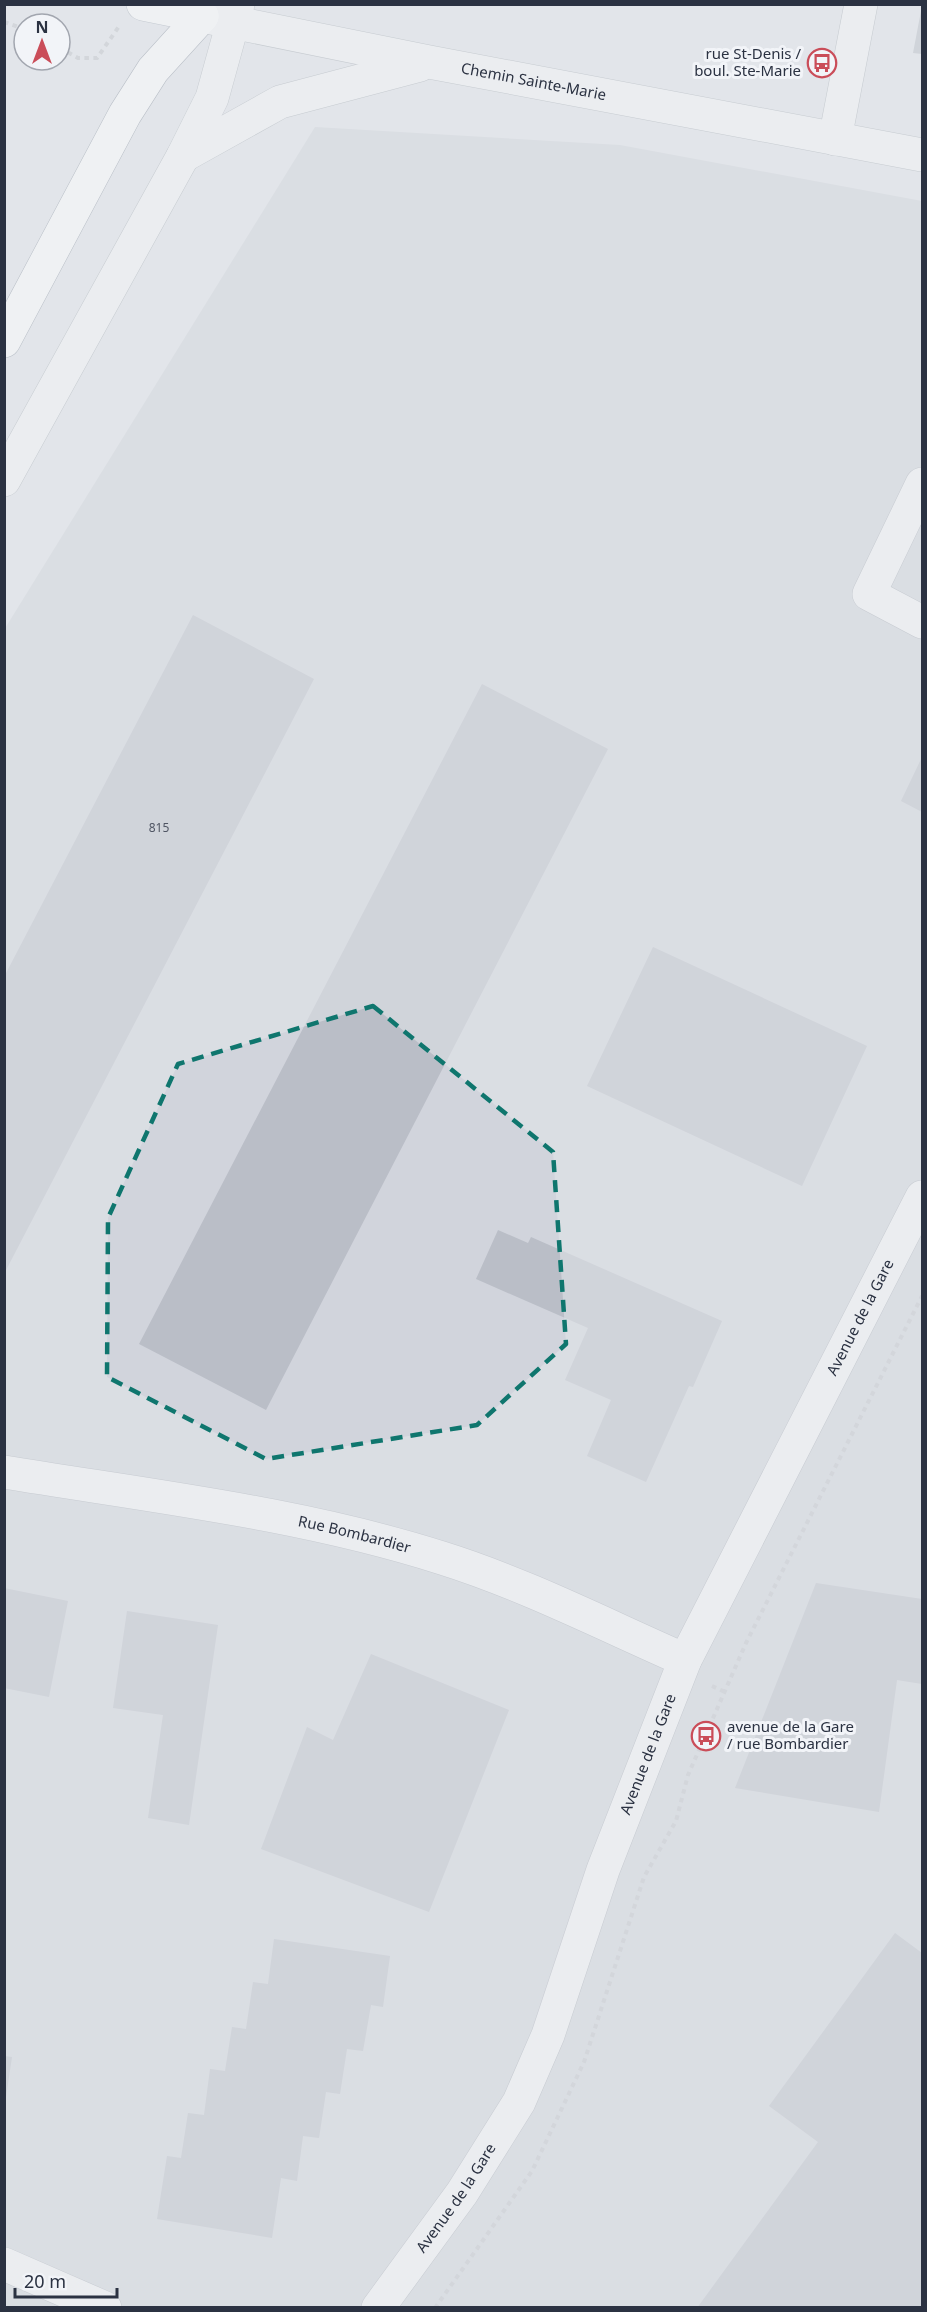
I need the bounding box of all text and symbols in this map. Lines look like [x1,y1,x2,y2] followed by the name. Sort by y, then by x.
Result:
[12,12,72,72] north arrow
[35,16,49,38] text: N
[694,43,801,80] place label: rue St-Denis / boul. Ste-Marie
[806,47,838,79] bus stop icon: rue St-Denis / boul. Ste-Marie
[459,57,608,104] street label: Chemin Sainte-Marie
[149,819,169,836] house number: 815
[821,1255,898,1379] street label: Avenue de la Gare
[296,1510,413,1557] street label: Rue Bombardier
[615,1691,680,1817] street label: Avenue de la Gare
[727,1716,854,1753] place label: avenue de la Gare / rue Bombardier
[690,1720,722,1752] bus stop icon: avenue de la Gare / rue Bombardier
[411,2139,500,2256] street label: Avenue de la Gare
[15,2261,117,2299] scale bar
[24,2269,66,2293] text: 20 m

